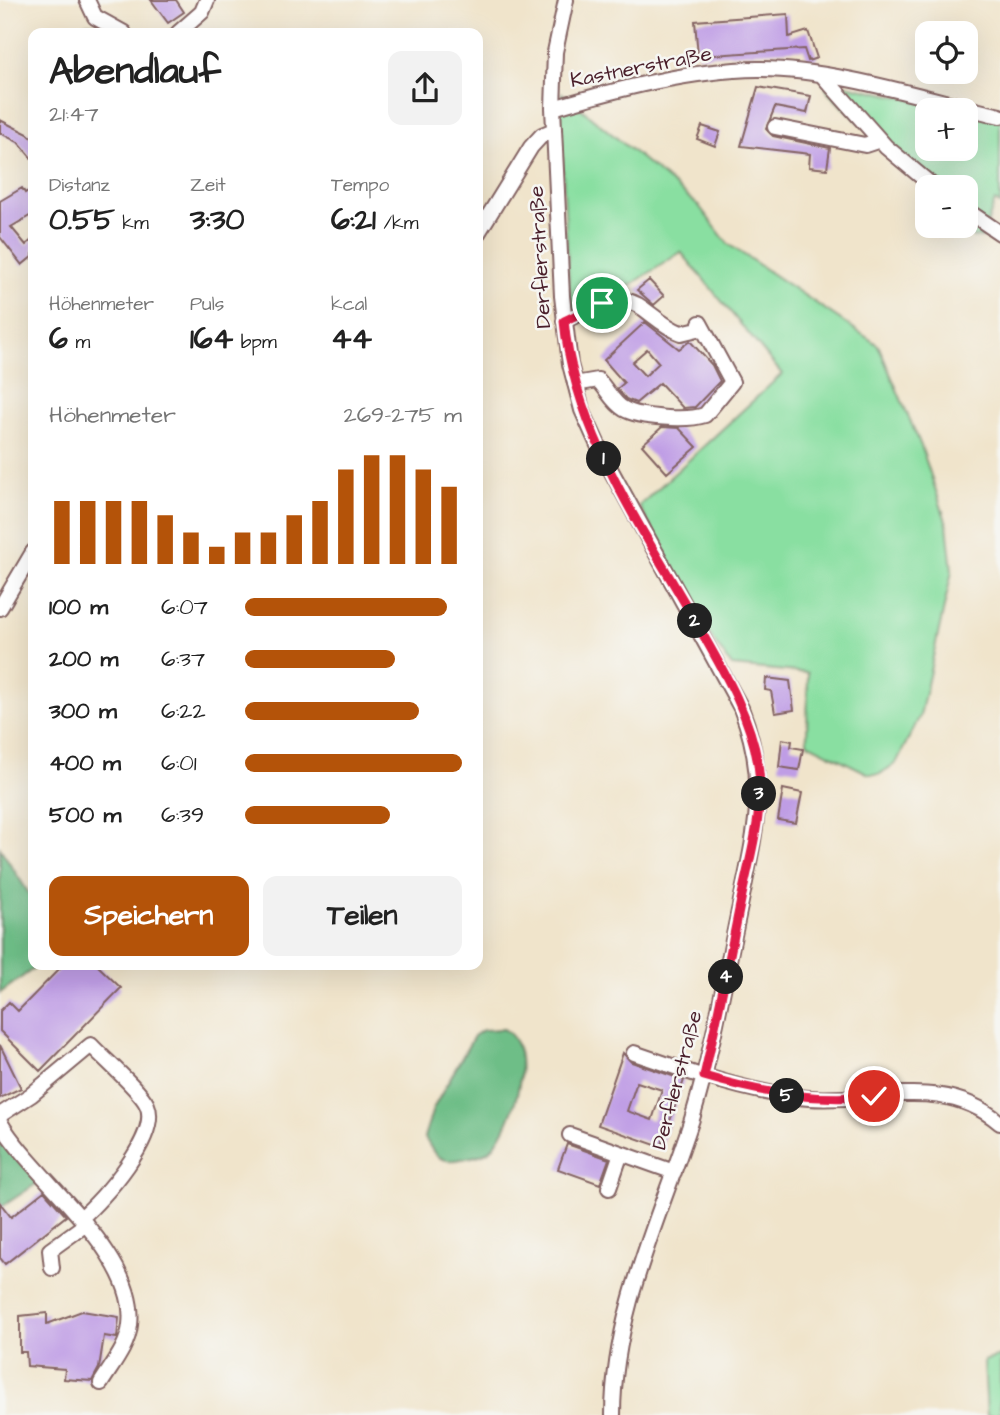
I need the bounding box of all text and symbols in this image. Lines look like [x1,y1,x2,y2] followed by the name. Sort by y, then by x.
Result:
[915,21,978,238] map controls
[915,21,978,84] button: locate
[568,39,714,95] street label: Kastnerstraße
[49,46,221,98] text: Abendlauf
[388,51,462,125] button: share
[49,98,99,130] text: 21:47
[915,98,978,161] button: +
[49,172,110,199] text: Distanz
[190,172,226,199] text: Zeit
[331,172,389,199] text: Tempo
[915,175,978,238] button: −
[522,185,558,329] street label: Derflerstraße
[49,199,115,241] text: 0.55
[190,199,244,241] text: 3:30
[331,199,376,241] text: 6:21
[115,210,149,237] text: km
[376,210,419,237] text: /km
[572,273,632,333] pin
[583,284,621,322] icon: arrive
[49,291,154,318] text: Höhenmeter
[190,291,224,318] text: Puls
[331,291,367,318] text: kcal
[49,318,68,360] text: 6
[190,318,233,360] text: 164
[331,318,372,360] text: 44
[68,329,90,356] text: m
[233,329,277,356] text: bpm
[49,399,176,431] text: Höhenmeter
[343,399,462,431] text: 269–275 m
[586,442,622,476] pin: 1
[602,445,605,472] text: 1
[49,591,108,623] text: 100 m
[161,591,208,623] text: 6:07
[678,604,712,638] pin: 2
[689,607,700,634] text: 2
[49,643,118,675] text: 200 m
[161,643,205,675] text: 6:37
[49,695,117,727] text: 300 m
[161,695,206,727] text: 6:22
[49,747,121,779] text: 400 m
[161,747,197,779] text: 6:01
[742,776,776,812] pin: 3
[754,780,763,807] text: 3
[49,799,121,831] text: 500 m
[161,799,204,831] text: 6:39
[49,876,249,956] button: Speichern
[263,876,462,956] button: Teilen
[708,960,744,995] pin: 4
[719,963,732,990] text: 4
[645,1007,709,1153] street label: Derflerstraße
[844,1066,904,1126] pin
[855,1077,893,1115] icon: check
[770,1078,804,1114] pin: 5
[780,1082,793,1109] text: 5

